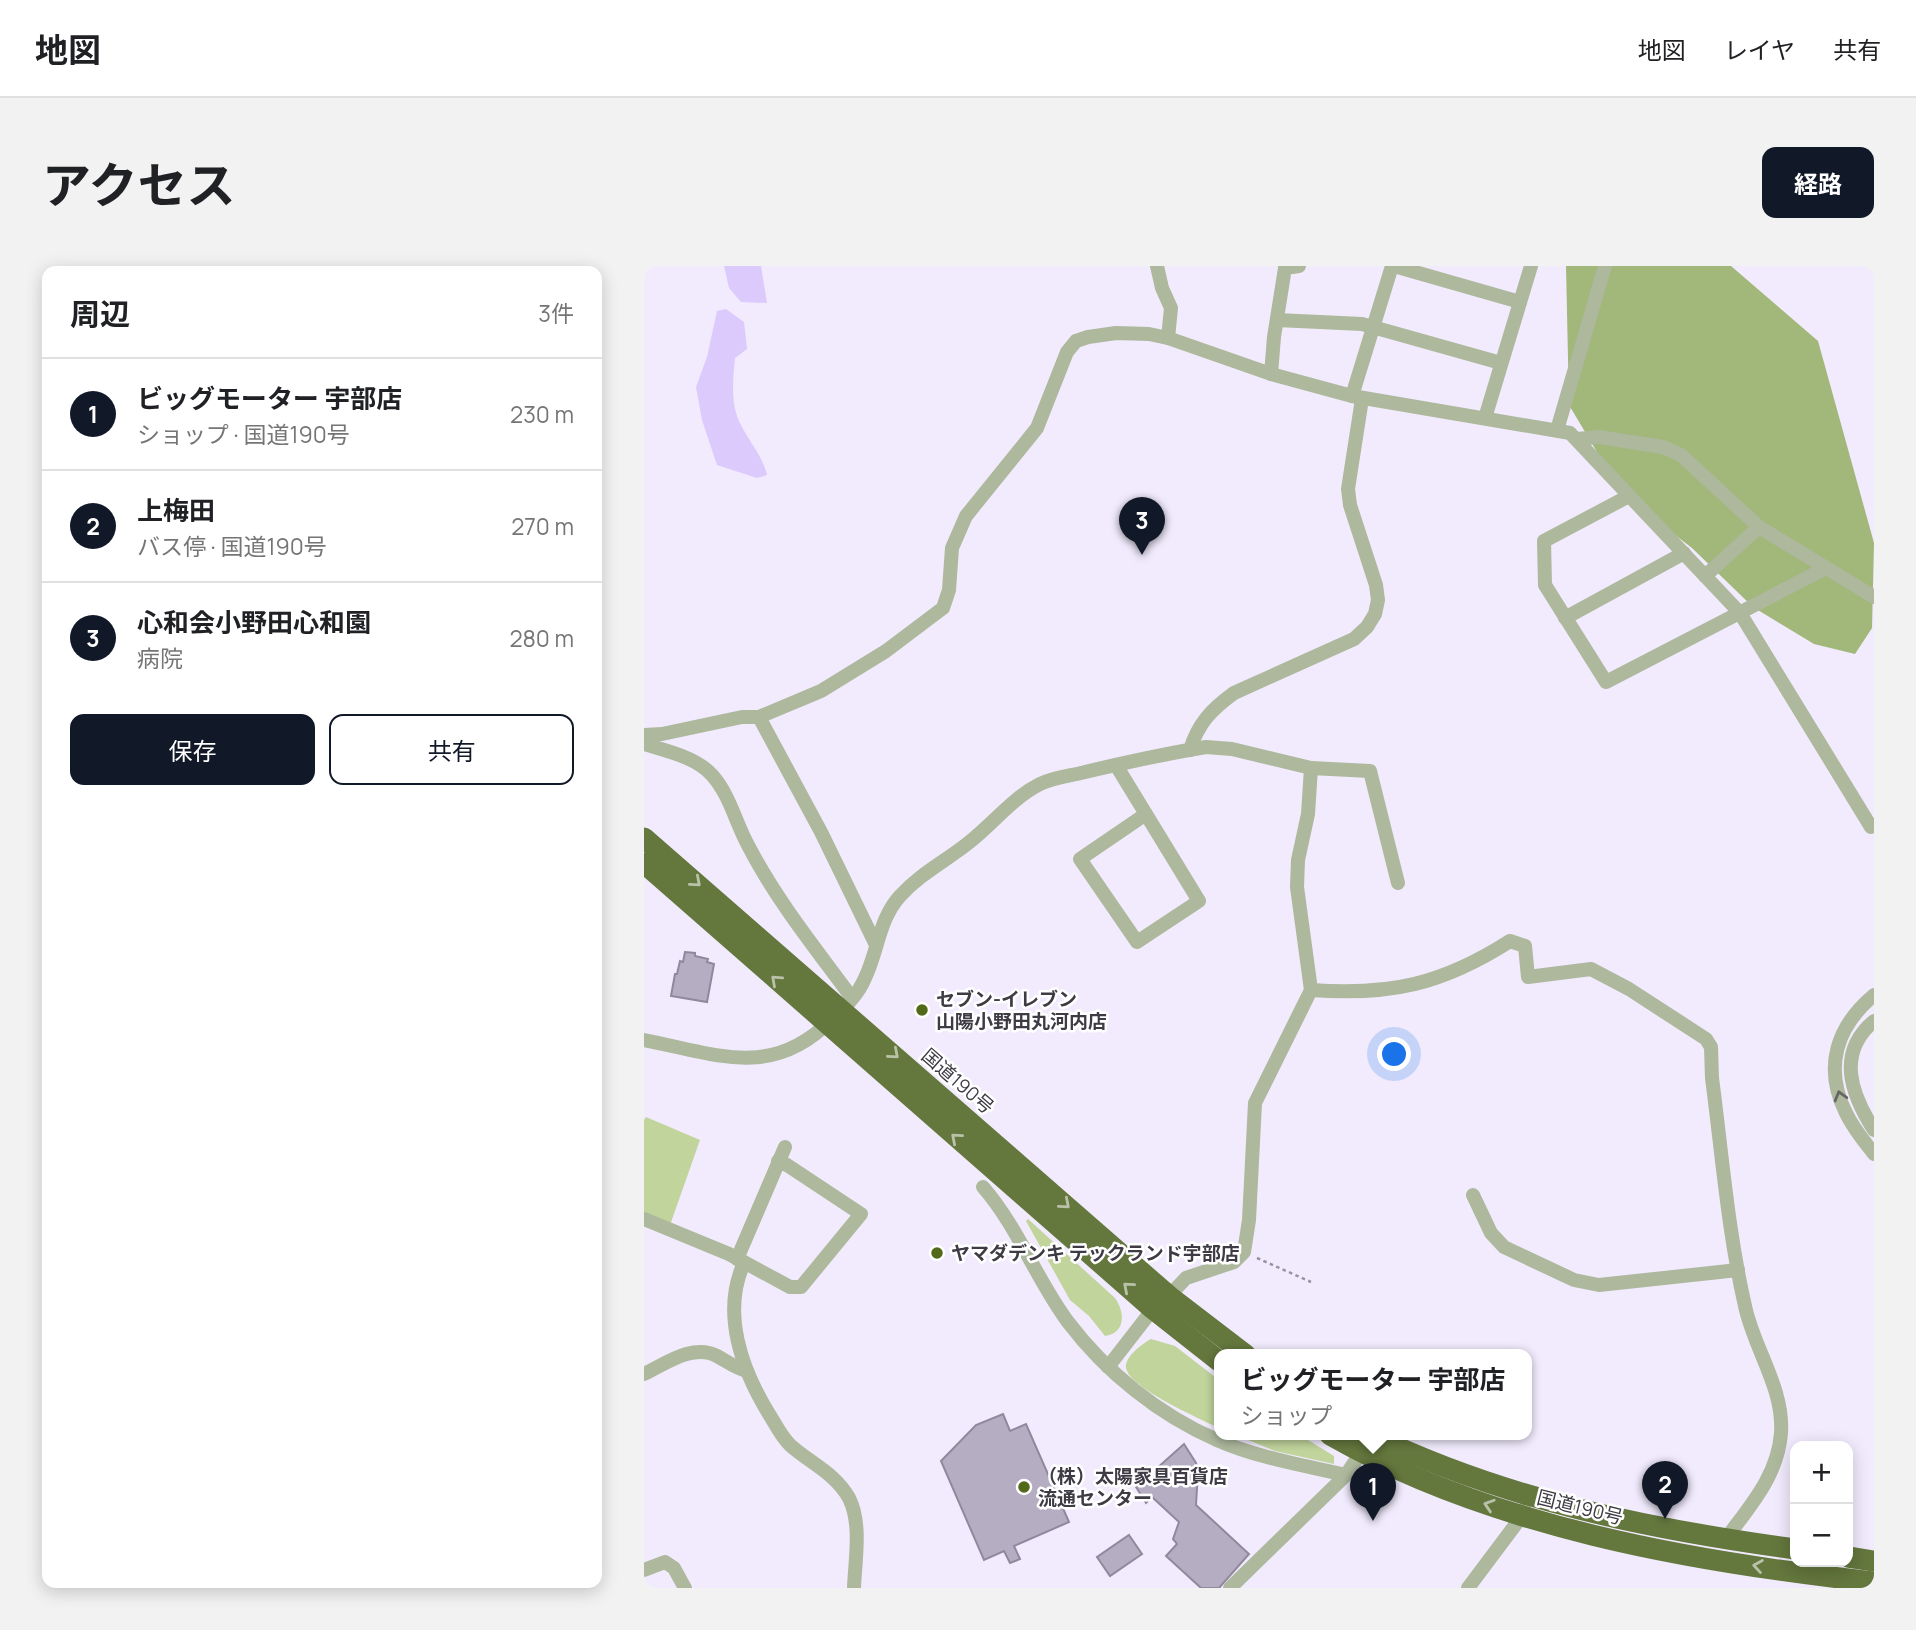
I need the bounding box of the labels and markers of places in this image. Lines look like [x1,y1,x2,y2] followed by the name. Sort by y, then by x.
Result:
[1119,497,1165,555] pin: 3
[936,986,1107,1034] place label: セブン-イレブン 山陽小野田丸河内店
[914,1002,930,1018] marker: セブン-イレブン 山陽小野田丸河内店
[951,1240,1240,1266] place label: ヤマダデンキ テックランド宇部店
[929,1245,945,1261] marker: ヤマダデンキ テックランド宇部店
[1642,1461,1688,1519] pin: 2
[1038,1463,1228,1511] place label: （株）太陽家具百貨店 流通センター
[1350,1463,1396,1521] pin: 1
[1016,1479,1032,1495] marker: （株）太陽家具百貨店 流通センター

